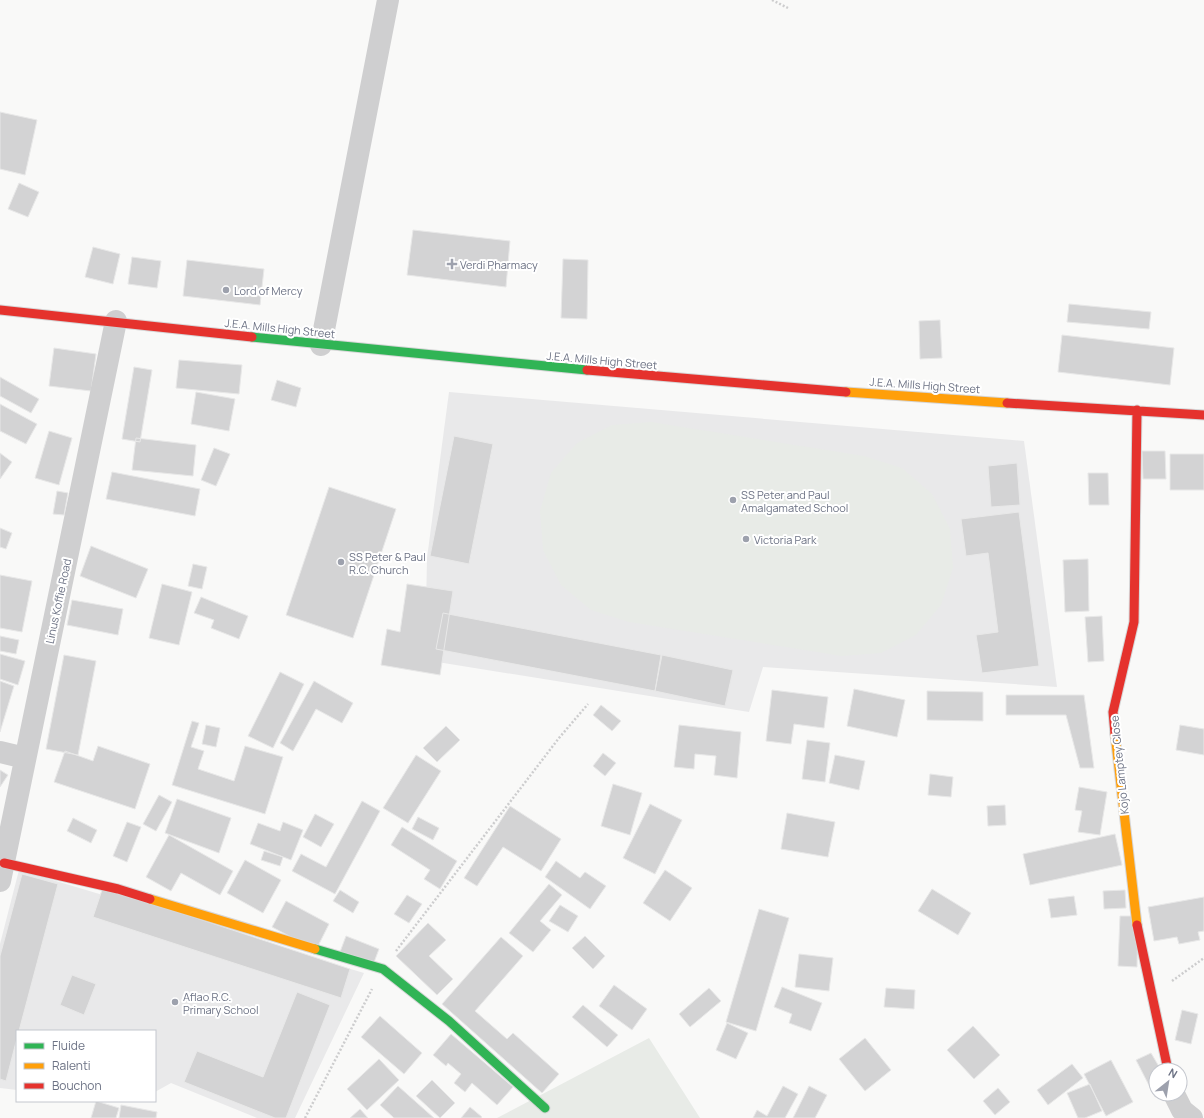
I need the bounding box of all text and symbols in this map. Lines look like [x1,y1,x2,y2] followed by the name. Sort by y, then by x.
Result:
[460,257,538,272] place label: Verdi Pharmacy
[447,259,457,269] marker: Verdi Pharmacy
[234,283,303,298] place label: Lord of Mercy
[221,285,231,295] marker: Lord of Mercy
[224,315,336,341] street label: J.E.A. Mills High Street
[546,348,658,372] street label: J.E.A. Mills High Street
[869,374,981,396] street label: J.E.A. Mills High Street
[741,487,848,515] place label: SS Peter and Paul Amalgamated School
[728,495,738,505] marker: SS Peter and Paul Amalgamated School
[754,532,817,547] place label: Victoria Park
[741,534,751,544] marker: Victoria Park
[349,549,426,577] place label: SS Peter & Paul R.C. Church
[42,557,74,645] street label: Linus Koffie Road
[336,557,346,567] marker: SS Peter & Paul R.C. Church
[1106,714,1132,815] street label: Kojo Lamptey Close
[183,989,259,1017] place label: Aflao R.C. Primary School
[170,997,180,1007] marker: Aflao R.C. Primary School
[16,1030,156,1102] legend
[52,1037,85,1054] text: Fluide
[52,1057,91,1074] text: Ralenti
[1148,1062,1188,1102] north arrow
[1166,1064,1181,1081] text: N
[52,1077,102,1094] text: Bouchon

